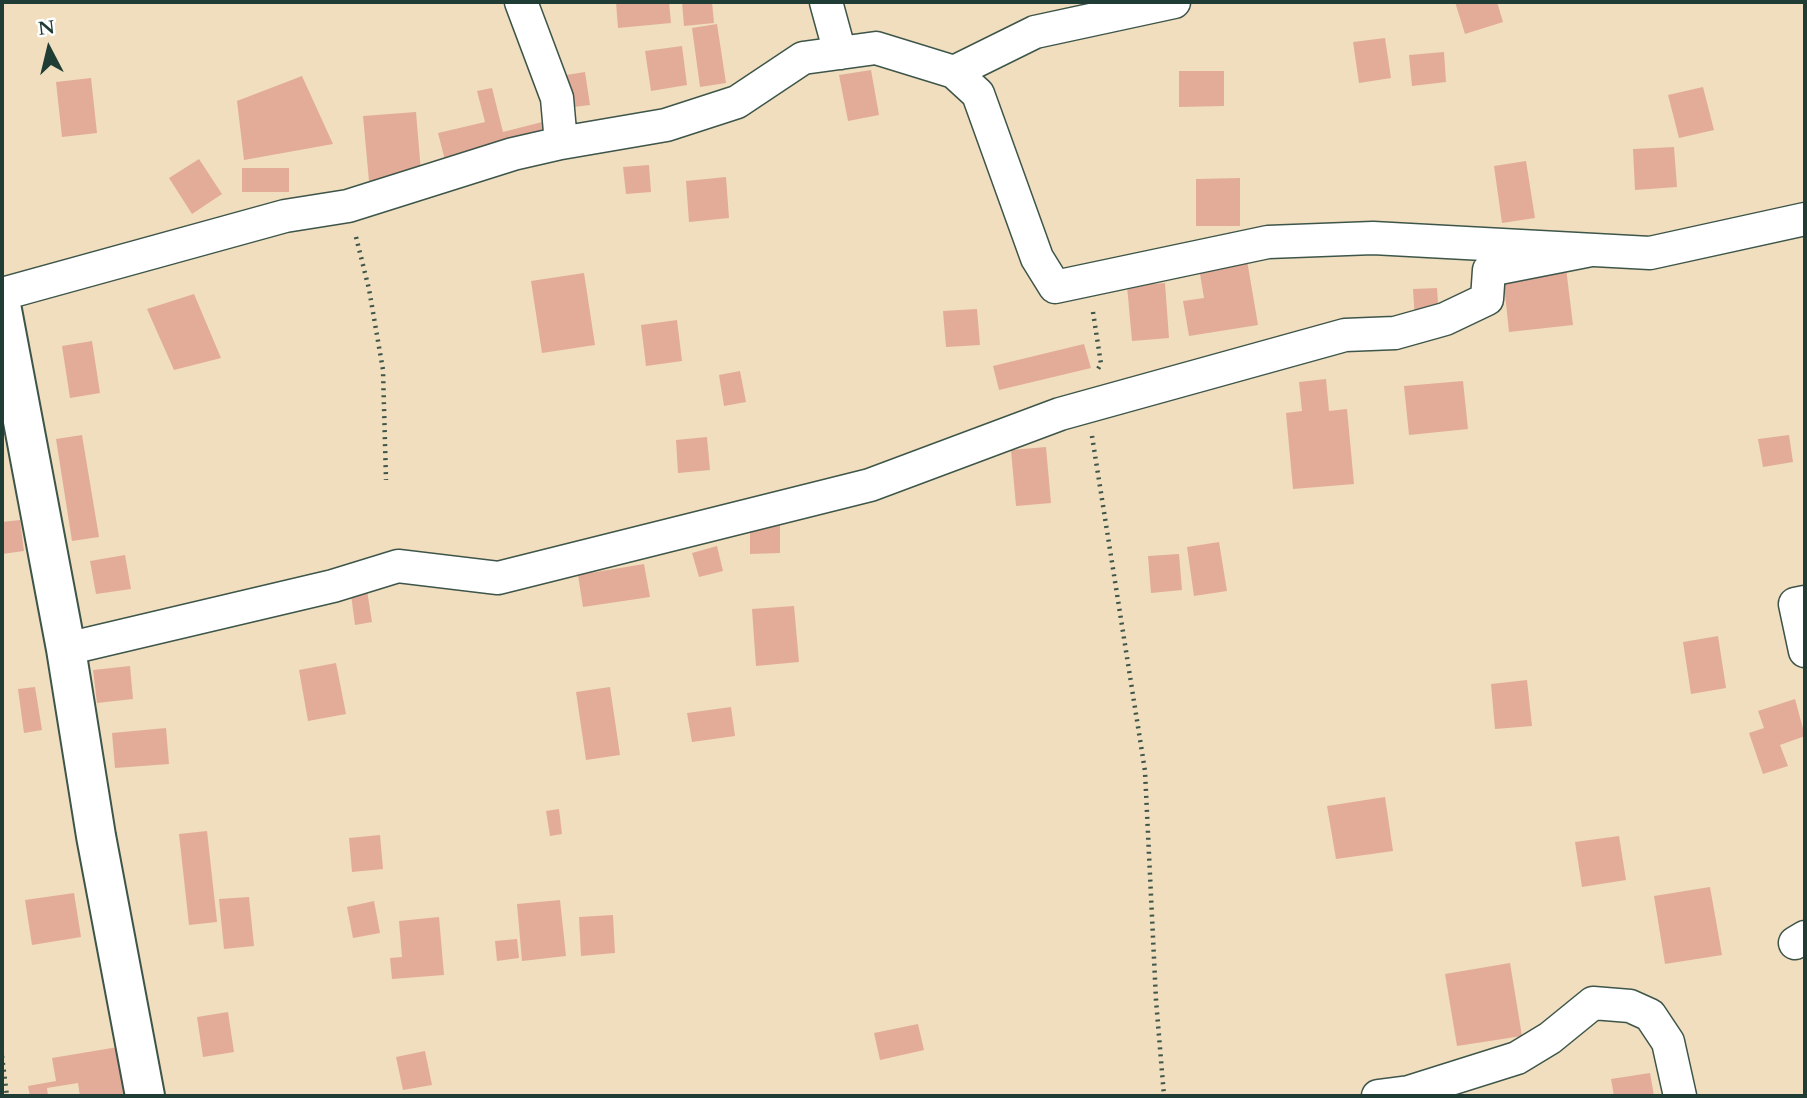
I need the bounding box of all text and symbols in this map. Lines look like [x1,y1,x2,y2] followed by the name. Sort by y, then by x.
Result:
[14,14,84,84] north arrow
[37,14,56,42] text: N

